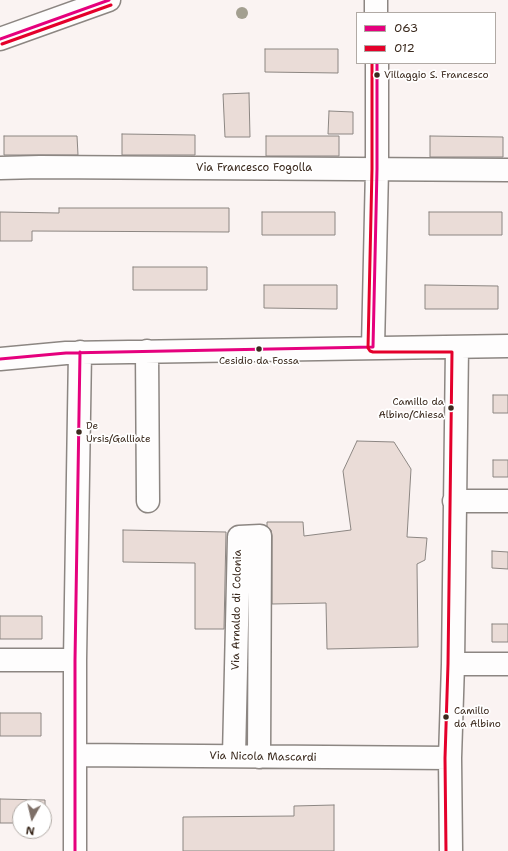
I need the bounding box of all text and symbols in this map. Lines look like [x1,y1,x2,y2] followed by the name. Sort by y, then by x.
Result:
[356,12,496,64] legend
[394,20,418,36] text: 063
[394,40,415,56] text: 012
[384,69,489,81] place label: Villaggio S. Francesco
[372,70,382,80] marker: Villaggio S. Francesco
[196,161,312,175] street label: Via Francesco Fogolla
[254,344,264,354] marker: Cesidio da Fossa
[219,355,299,367] place label: Cesidio da Fossa
[378,396,444,420] place label: Camillo da Albino/Chiesa
[446,403,456,413] marker: Camillo da Albino/Chiesa
[86,420,151,444] place label: De Ursis/Galliate
[74,427,84,437] marker: De Ursis/Galliate
[229,550,245,670] street label: Via Arnaldo di Colonia
[454,705,501,728] place label: Camillo da Albino
[441,712,451,722] marker: Camillo da Albino
[209,749,317,765] street label: Via Nicola Mascardi
[12,799,52,839] north arrow
[25,822,36,838] text: N

